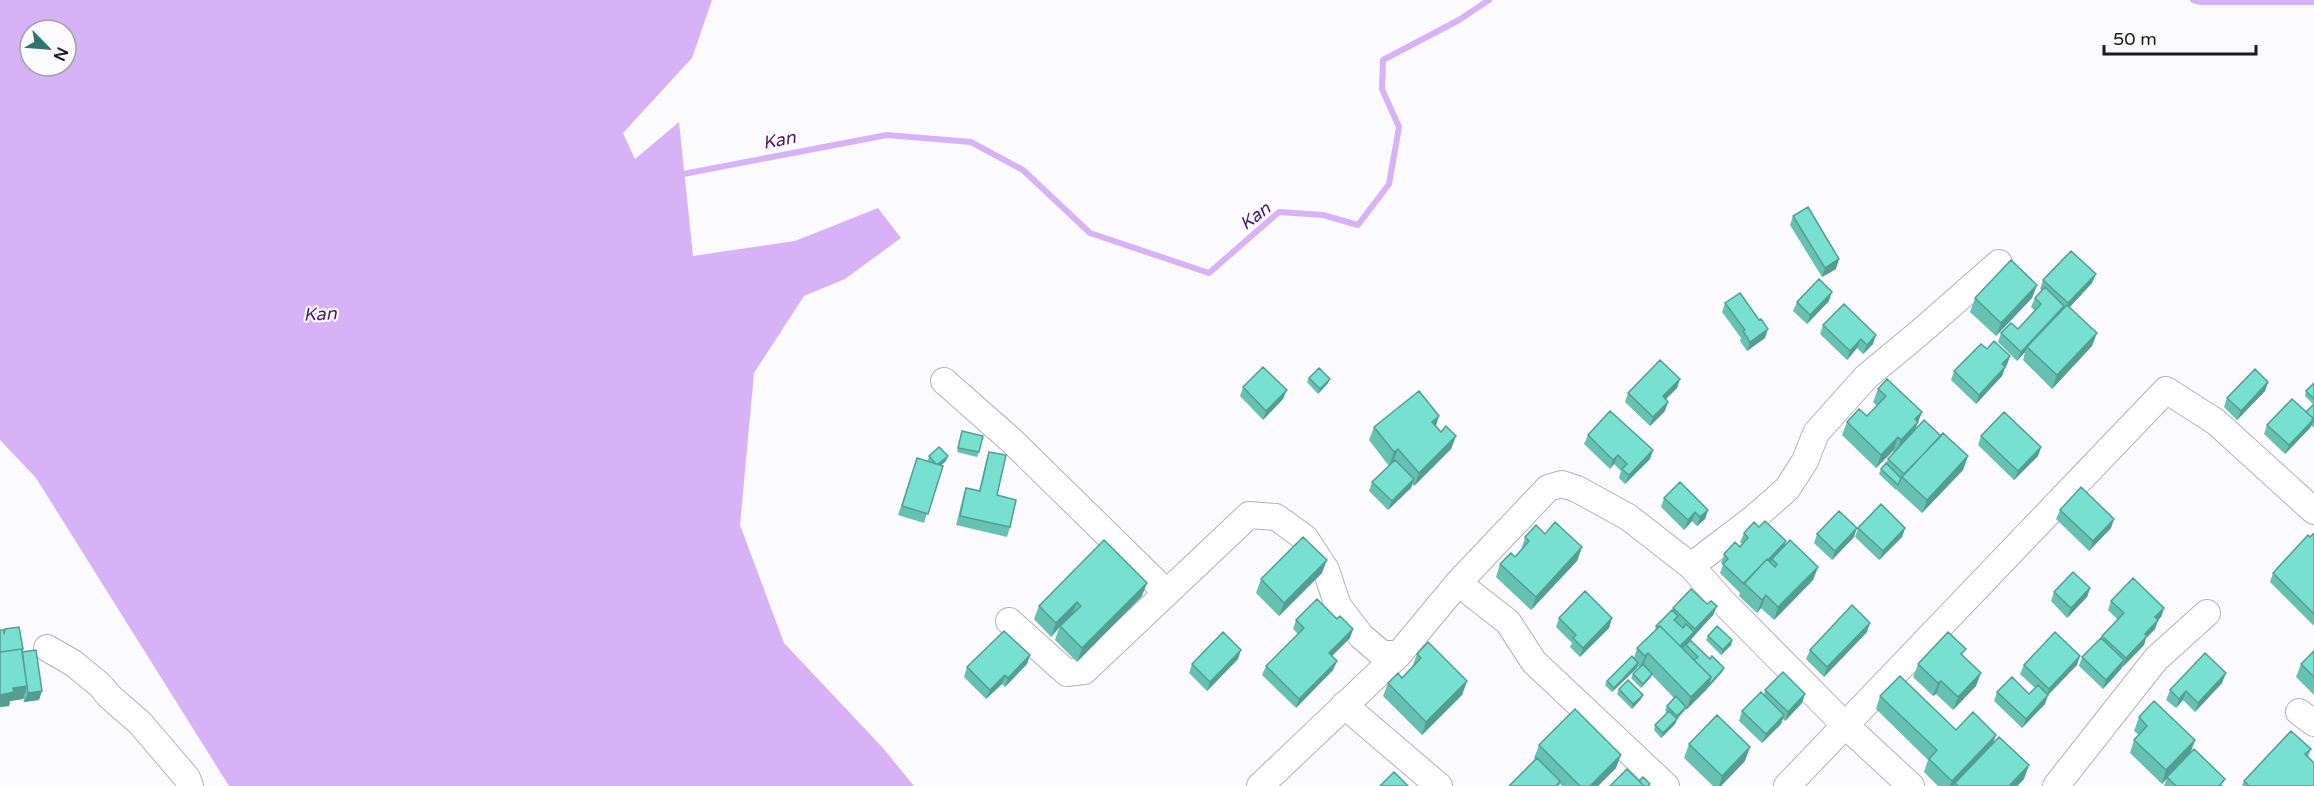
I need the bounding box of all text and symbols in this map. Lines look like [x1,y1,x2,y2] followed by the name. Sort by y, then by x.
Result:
[18,18,78,78] north arrow
[2104,18,2256,56] scale bar
[2113,28,2157,50] text: 50 m
[49,44,72,64] text: N
[761,126,798,154] water label: Kan
[1235,197,1276,235] water label: Kan
[303,302,338,326] water label: Kan

